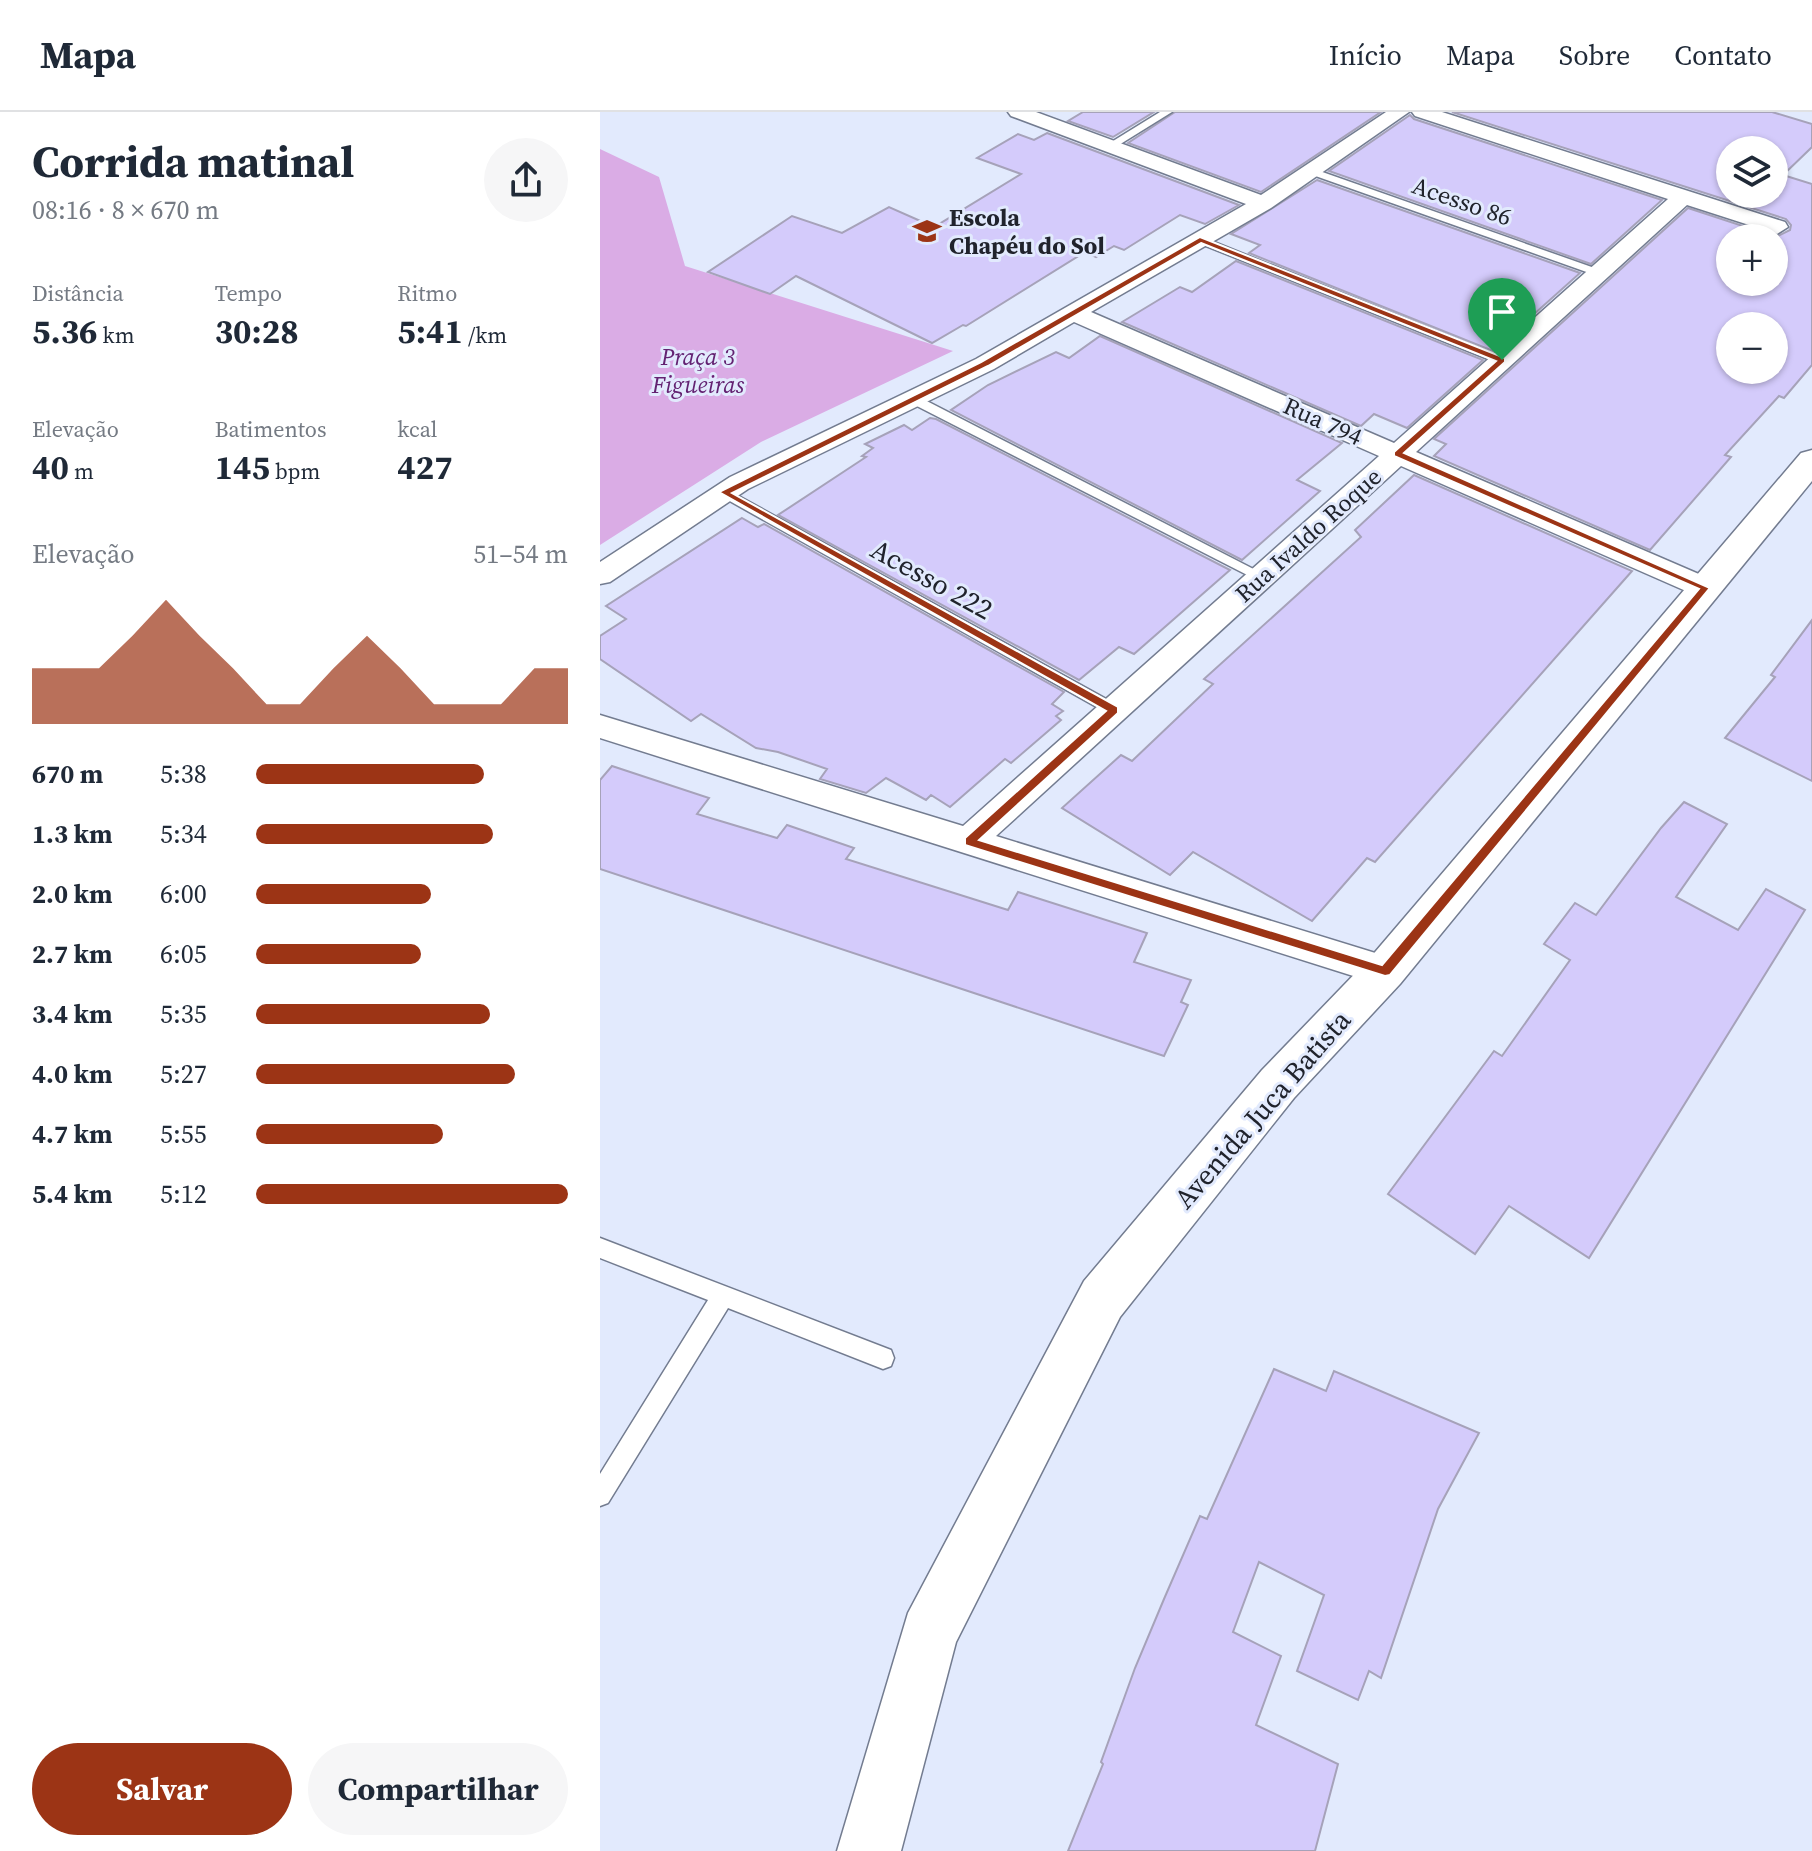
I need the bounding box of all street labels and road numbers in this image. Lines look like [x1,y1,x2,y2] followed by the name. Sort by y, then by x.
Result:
[1408,169,1516,233] street label: Acesso 86
[1278,389,1368,453] street label: Rua 794
[1228,460,1388,610] street label: Rua Ivaldo Roque
[864,530,1000,628] street label: Acesso 222
[1165,1001,1359,1216] street label: Avenida Juca Batista

